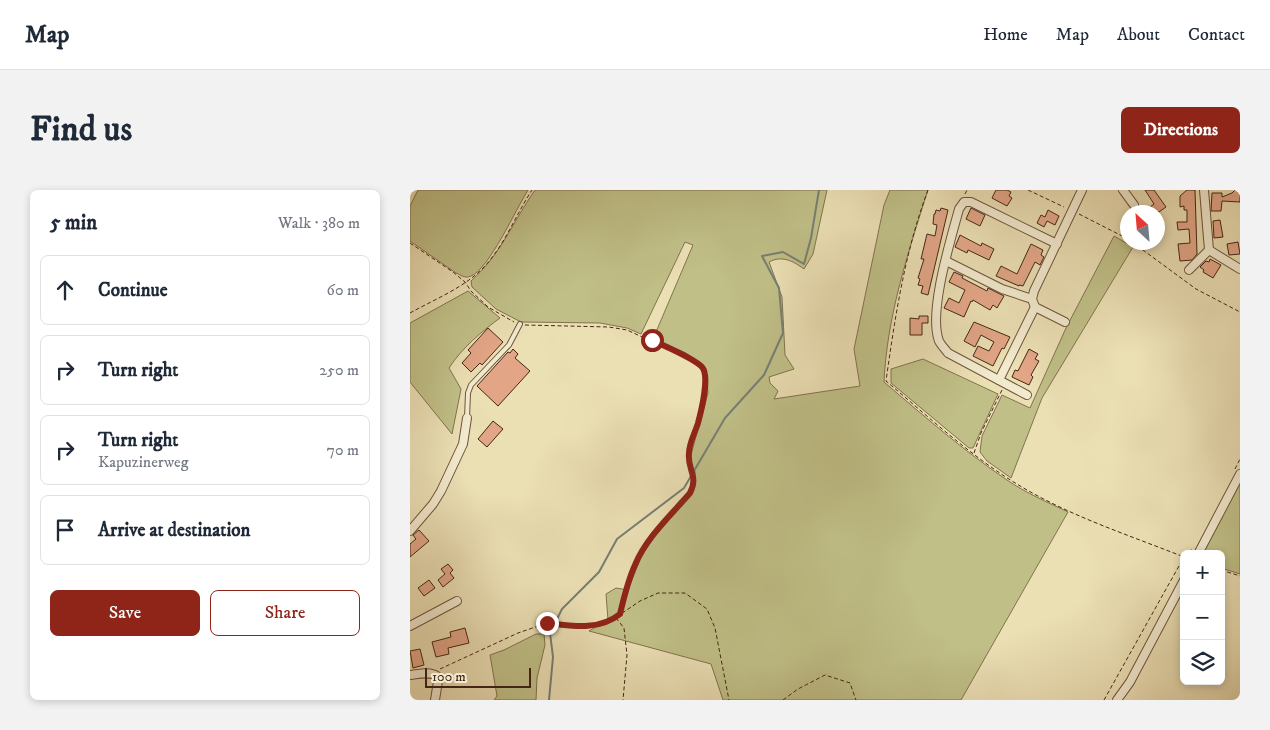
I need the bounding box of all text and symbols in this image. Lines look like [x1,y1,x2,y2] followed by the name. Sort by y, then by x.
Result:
[25,20,69,50] text: Map
[983,24,1028,46] text: Home
[1056,24,1089,46] text: Map
[1117,24,1160,46] text: About
[1188,24,1245,46] text: Contact
[1121,107,1240,153] button: Directions
[30,108,132,152] text: Find us
[1120,205,1165,250] north arrow
[50,210,97,236] text: 5 min
[278,213,360,233] text: Walk · 380 m
[51,276,79,304] icon: ahead
[98,279,168,302] text: Continue
[327,280,359,300] text: 60 m
[641,329,664,352] route start
[51,356,79,384] icon: right
[98,359,178,382] text: Turn right
[319,360,359,380] text: 250 m
[98,429,178,452] text: Turn right
[51,436,79,464] icon: right
[327,440,359,460] text: 70 m
[98,452,189,472] text: Kapuzinerweg
[51,516,79,544] icon: arrive
[98,519,250,542] text: Arrive at destination
[1180,550,1225,685] map controls
[1180,550,1225,595] button: +
[50,590,200,636] button: Save
[210,590,360,636] button: Share
[1180,595,1225,640] button: −
[536,612,559,635] route end
[1180,640,1225,685] button: layers
[425,665,531,688] scale bar
[432,668,466,686] text: 100 m

